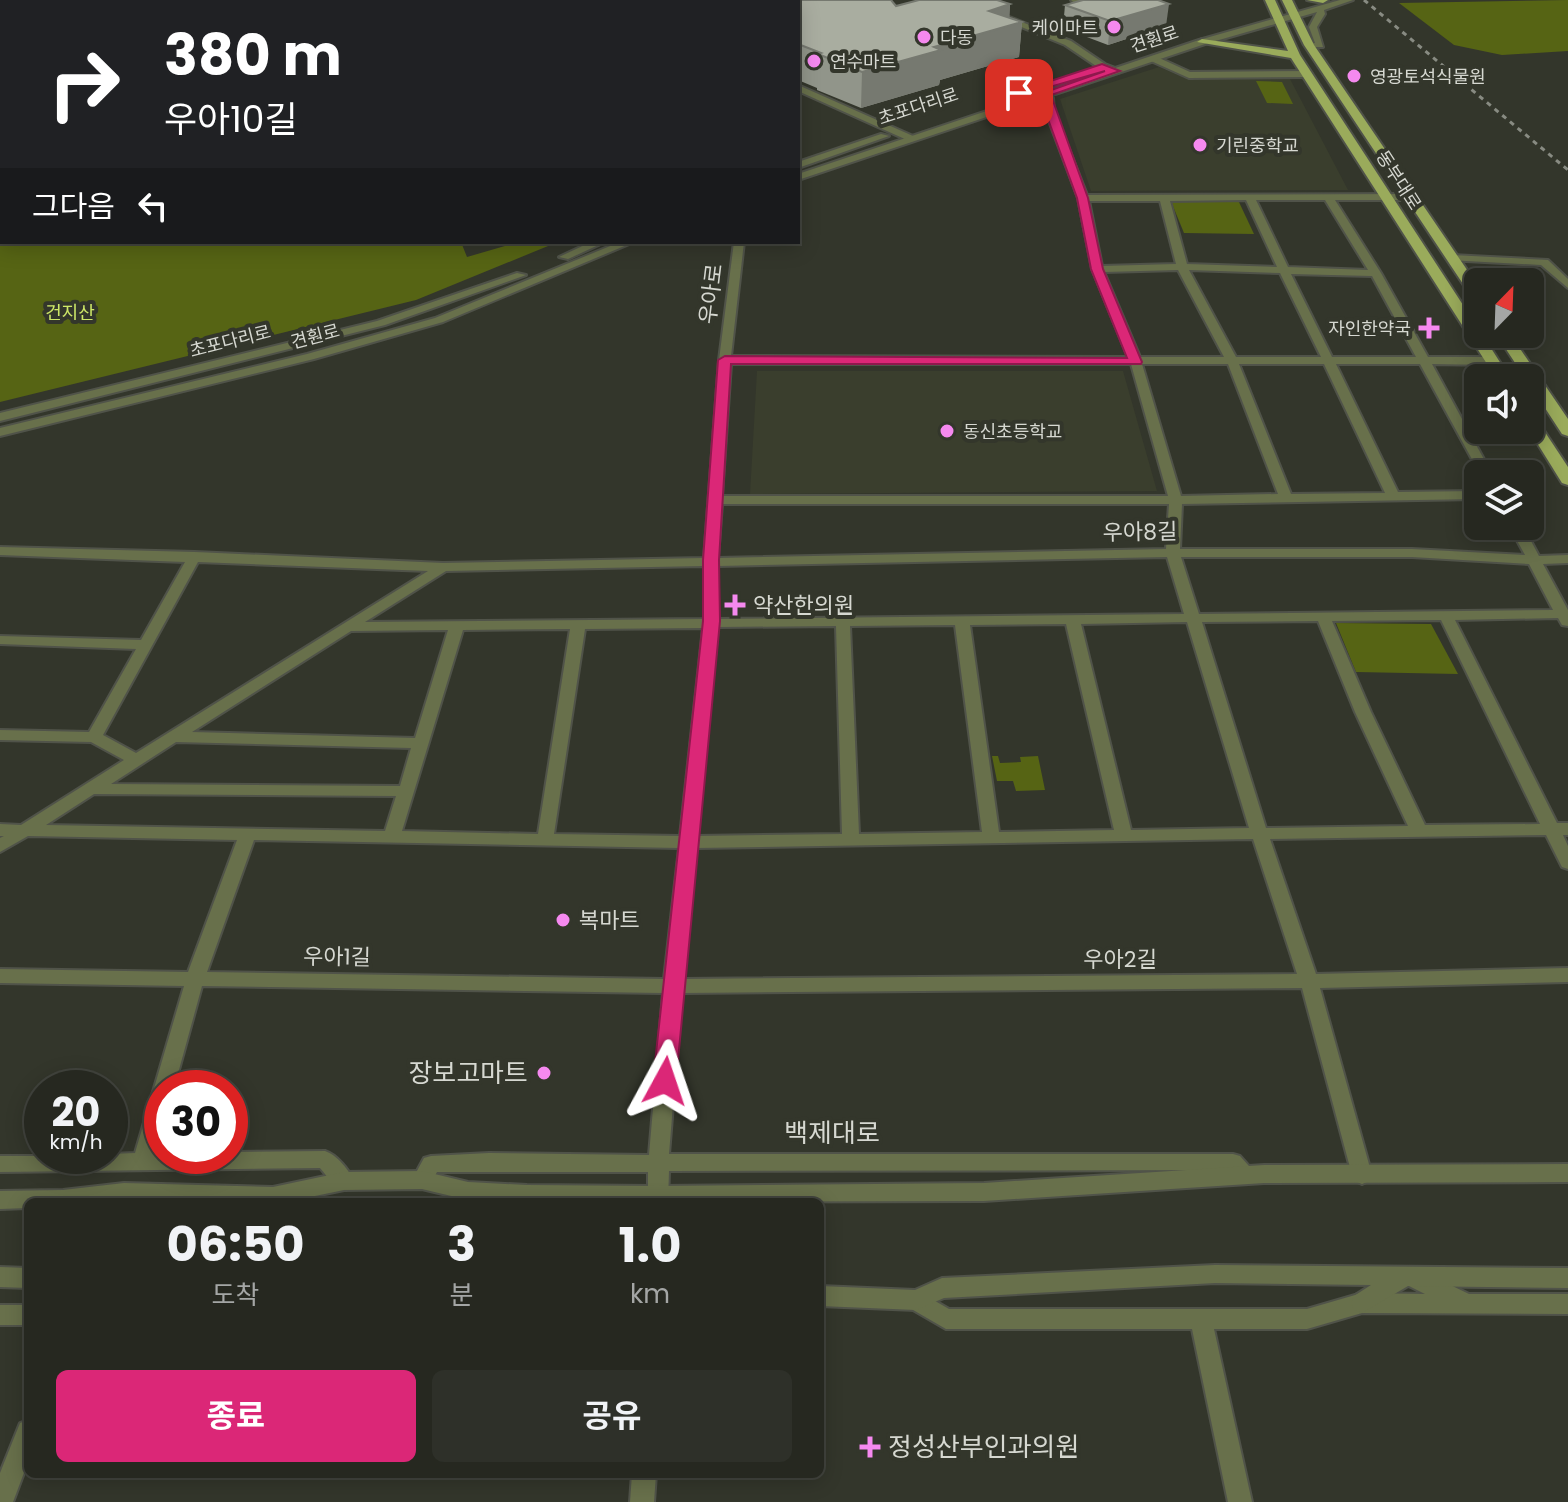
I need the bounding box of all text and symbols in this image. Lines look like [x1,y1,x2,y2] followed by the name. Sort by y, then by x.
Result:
[1032,15,1098,40] place label: 케이마트
[164,16,342,95] text: 380 m
[1105,18,1123,36] marker: 케이마트
[1127,19,1181,59] street label: 견훤로
[940,25,973,50] place label: 다동
[915,28,933,46] marker: 다동
[32,32,136,136] icon: right
[830,49,896,74] place label: 연수마트
[805,52,823,70] marker: 연수마트
[985,59,1053,127] pin
[1370,64,1486,89] place label: 영광토석식물원
[1345,67,1363,85] marker: 영광토석식물원
[997,71,1041,115] icon: arrive
[875,81,961,131] street label: 초포다리로
[164,94,298,145] text: 우아10길
[1216,133,1299,158] place label: 기린중학교
[1191,136,1209,154] marker: 기린중학교
[1370,145,1428,215] street label: 동부대로
[131,184,175,228] icon: left
[32,185,115,228] text: 그다음
[692,262,730,326] street label: 우아로
[1464,268,1544,348] north arrow
[1464,268,1544,540] map controls
[45,300,95,325] park label: 건지산
[1328,316,1411,341] place label: 자인한약국
[288,317,342,355] street label: 견훤로
[1418,317,1440,339] marker: 자인한약국
[187,319,273,363] street label: 초포다리로
[1464,364,1544,444] button: sound
[963,419,1062,444] place label: 동신초등학교
[938,422,956,440] marker: 동신초등학교
[1464,460,1544,540] button: layers
[1102,516,1178,548] street label: 우아8길
[753,590,854,621] place label: 약산한의원
[724,594,746,616] marker: 약산한의원
[579,905,640,936] place label: 복마트
[554,911,572,929] marker: 복마트
[303,941,371,973] street label: 우아1길
[1083,944,1157,975] street label: 우아2길
[623,1039,707,1123] position arrow
[408,1055,528,1091] place label: 장보고마트
[535,1064,553,1082] marker: 장보고마트
[144,1070,248,1174] speed limit sign: 30
[52,1084,100,1140] text: 20
[784,1115,880,1151] street label: 백제대로
[49,1128,103,1156] text: km/h
[167,1211,305,1278] text: 06:50
[447,1211,476,1278] text: 3
[619,1212,681,1279] text: 1.0
[630,1276,670,1312] text: km
[212,1277,259,1313] text: 도착
[450,1277,474,1313] text: 분
[56,1370,416,1462] button: 종료
[432,1370,792,1462] button: 공유
[888,1429,1079,1465] place label: 정성산부인과의원
[859,1436,881,1458] marker: 정성산부인과의원

